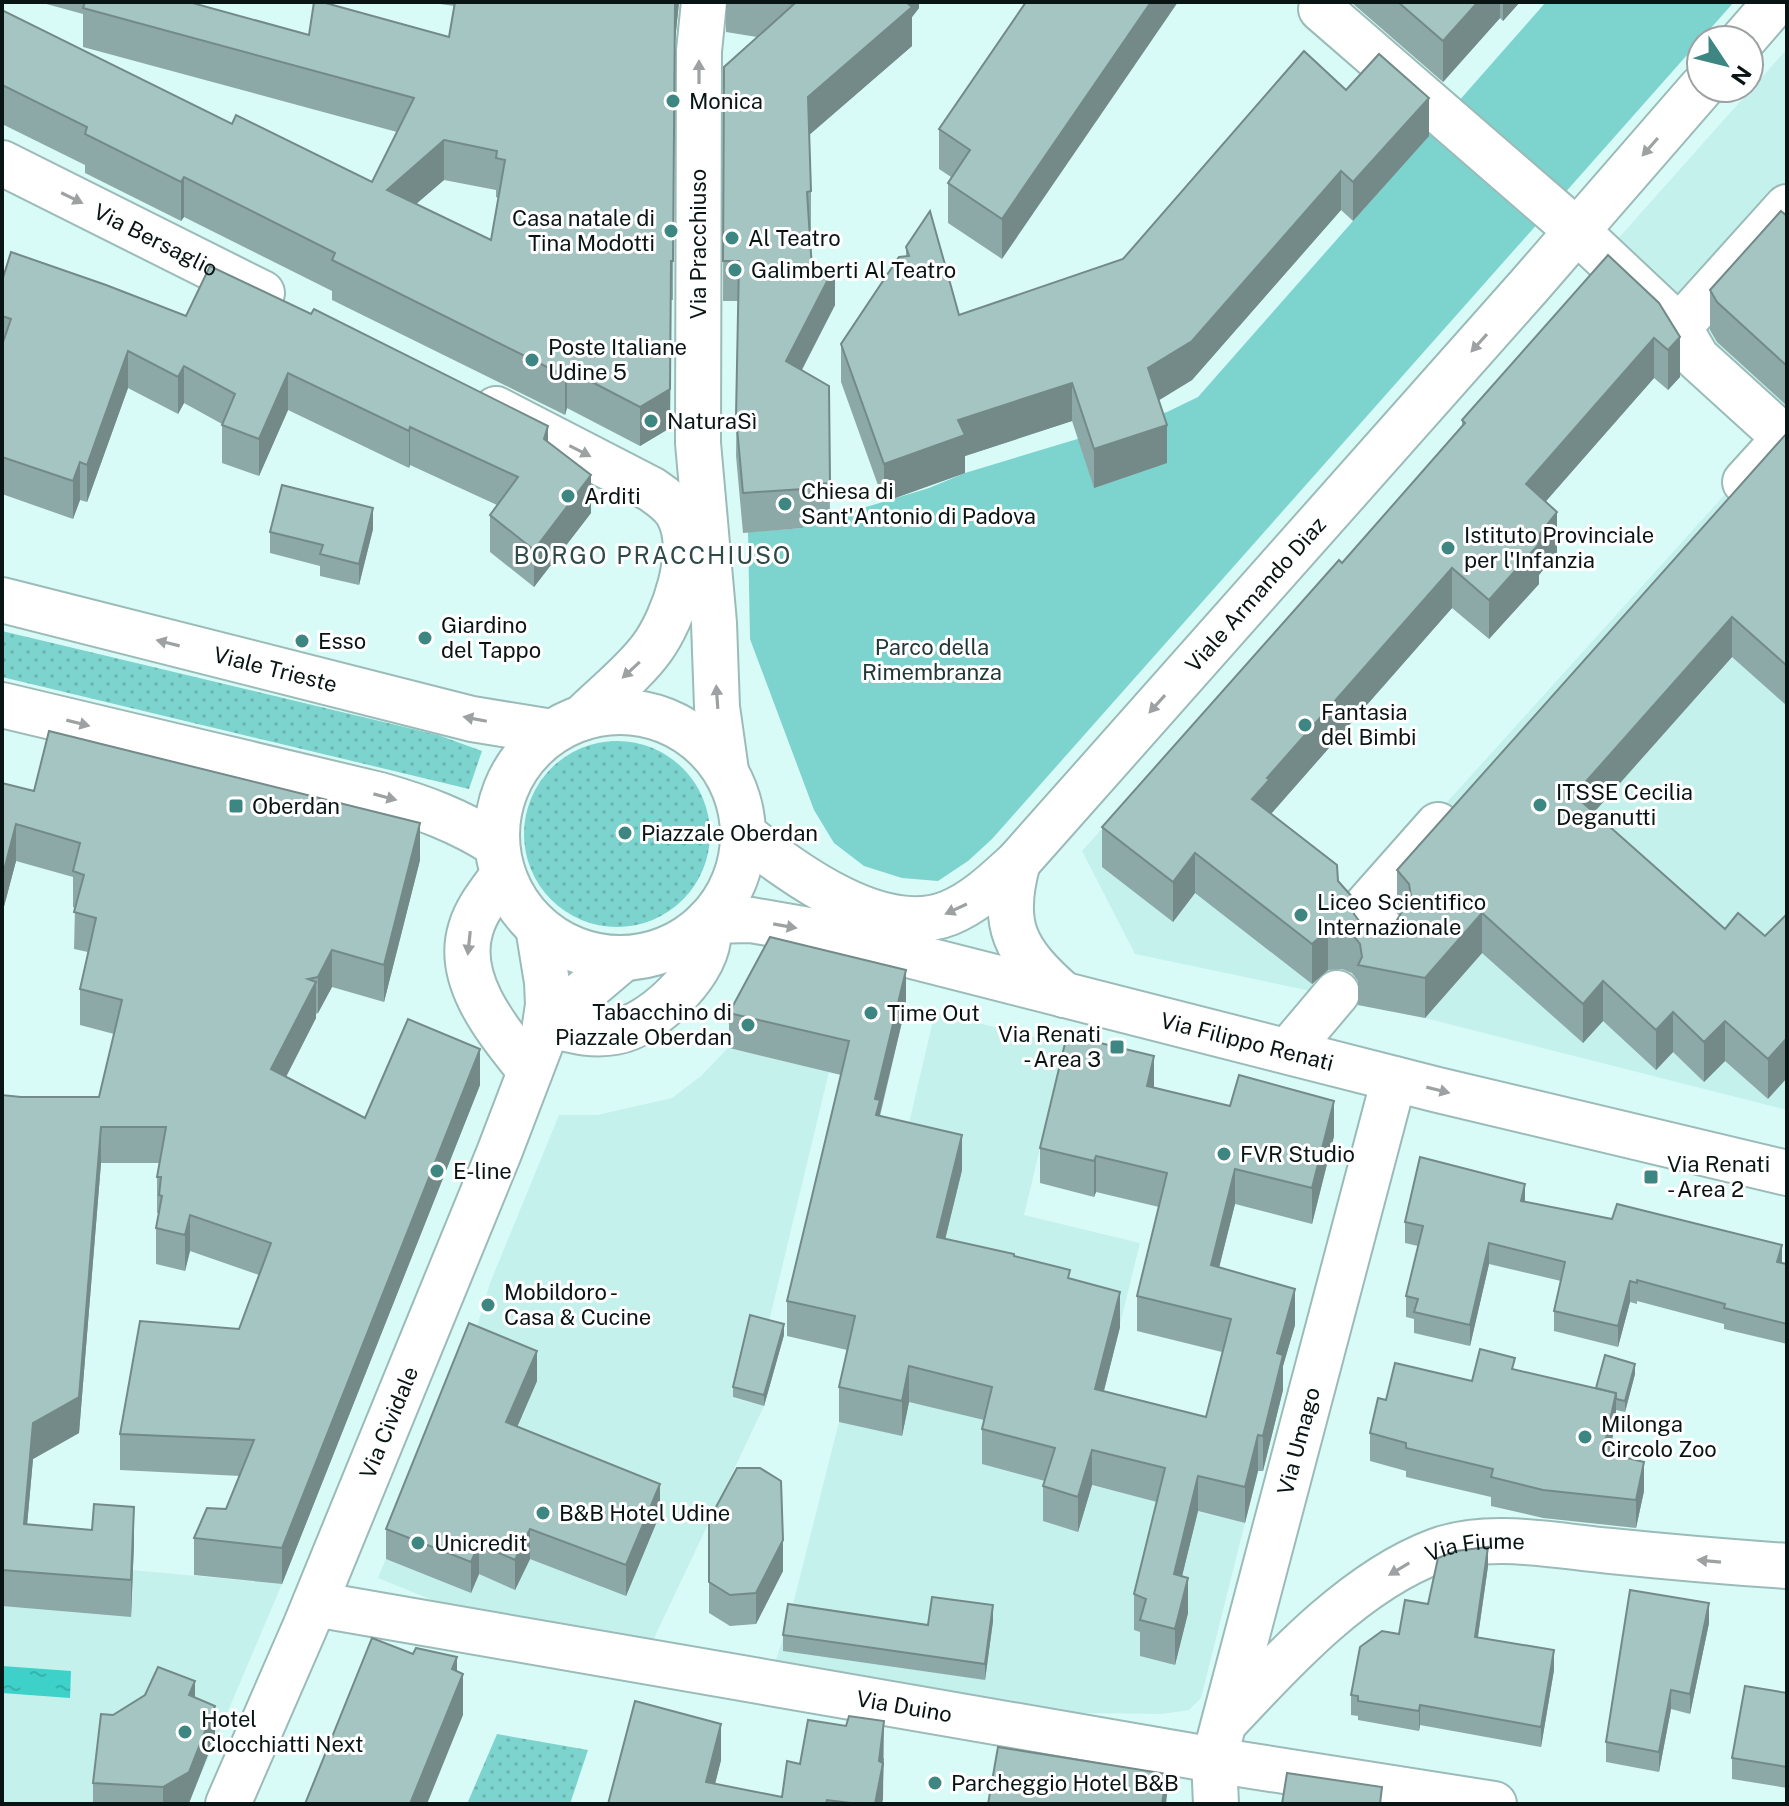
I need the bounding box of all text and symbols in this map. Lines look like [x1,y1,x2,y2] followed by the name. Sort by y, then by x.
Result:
[1685,24,1765,104] north arrow
[693,59,705,84] one-way arrow
[1726,61,1757,90] text: N
[689,88,763,114] place label: Monica
[664,92,682,110] marker: Monica
[1642,136,1659,156] one-way arrow
[685,169,711,319] street label: Via Pracchiuso
[60,191,83,205] one-way arrow
[90,198,222,282] street label: Via Bersaglio
[512,205,655,256] place label: Casa natale di Tina Modotti
[662,222,680,240] marker: Casa natale di Tina Modotti
[748,225,841,251] place label: Al Teatro
[723,229,741,247] marker: Al Teatro
[751,257,956,283] place label: Galimberti Al Teatro
[726,261,744,279] marker: Galimberti Al Teatro
[1471,332,1488,352] one-way arrow
[548,334,687,385] place label: Poste Italiane Udine 5
[523,351,541,369] marker: Poste Italiane Udine 5
[667,408,757,434] place label: NaturaSì
[642,412,660,430] marker: NaturaSì
[569,444,592,458] one-way arrow
[801,478,1036,529] place label: Chiesa di Sant'Antonio di Padova
[584,483,641,509] place label: Arditi
[559,487,577,505] marker: Arditi
[776,495,794,513] marker: Chiesa di Sant'Antonio di Padova
[1180,511,1331,677] street label: Viale Armando Diaz
[1464,522,1654,573] place label: Istituto Provinciale per l'Infanzia
[1439,539,1457,557] marker: Istituto Provinciale per l'Infanzia
[514,541,792,569] district label: BORGO PRACCHIUSO
[441,612,541,663] place label: Giardino del Tappo
[318,628,366,654] place label: Esso
[416,629,434,647] marker: Giardino del Tappo
[293,632,311,650] marker: Esso
[862,634,1002,685] park label: Parco della Rimembranza
[156,636,181,648] one-way arrow
[211,641,340,697] street label: Viale Trieste
[621,661,640,679] one-way arrow
[710,684,723,709] one-way arrow
[1149,695,1167,714] one-way arrow
[1321,699,1417,750] place label: Fantasia del Bimbi
[462,713,487,725] one-way arrow
[1296,716,1314,734] marker: Fantasia del Bimbi
[66,717,91,729] one-way arrow
[1556,779,1693,830] place label: ITSSE Cecilia Deganutti
[374,791,398,804] one-way arrow
[252,793,340,819] place label: Oberdan
[1531,796,1549,814] marker: ITSSE Cecilia Deganutti
[227,797,245,815] marker: Oberdan
[641,820,818,846] place label: Piazzale Oberdan
[616,824,634,842] marker: Piazzale Oberdan
[1317,889,1486,940] place label: Liceo Scientifico Internazionale
[945,902,968,916] one-way arrow
[1292,906,1310,924] marker: Liceo Scientifico Internazionale
[773,920,798,933] one-way arrow
[462,931,475,956] one-way arrow
[555,999,732,1050] place label: Tabacchino di Piazzale Oberdan
[887,1000,980,1026] place label: Time Out
[862,1004,880,1022] marker: Time Out
[1158,1007,1337,1076] street label: Via Filippo Renati
[739,1016,757,1034] marker: Tabacchino di Piazzale Oberdan
[998,1021,1101,1072] place label: Via Renati - Area 3
[1108,1038,1126,1056] marker: Via Renati - Area 3
[1426,1084,1451,1096] one-way arrow
[1240,1141,1355,1167] place label: FVR Studio
[1215,1145,1233,1163] marker: FVR Studio
[1667,1151,1770,1202] place label: Via Renati - Area 2
[453,1158,512,1184] place label: E-line
[428,1162,446,1180] marker: E-line
[1642,1168,1660,1186] marker: Via Renati - Area 2
[504,1279,651,1330] place label: Mobildoro - Casa & Cucine
[479,1296,497,1314] marker: Mobildoro - Casa & Cucine
[354,1363,423,1482] street label: Via Cividale
[1272,1384,1325,1498] street label: Via Umago
[1601,1411,1717,1462] place label: Milonga Circolo Zoo
[1576,1428,1594,1446] marker: Milonga Circolo Zoo
[559,1500,730,1526] place label: B&B Hotel Udine
[534,1504,552,1522] marker: B&B Hotel Udine
[1421,1528,1526,1567] street label: Via Fiume
[434,1530,528,1556] place label: Unicredit
[409,1534,427,1552] marker: Unicredit
[1696,1554,1721,1567] one-way arrow
[1388,1561,1411,1576] one-way arrow
[854,1685,954,1727] street label: Via Duino
[201,1706,364,1757] place label: Hotel Clocchiatti Next
[176,1723,194,1741] marker: Hotel Clocchiatti Next
[951,1770,1179,1796] place label: Parcheggio Hotel B&B
[926,1774,944,1792] marker: Parcheggio Hotel B&B

